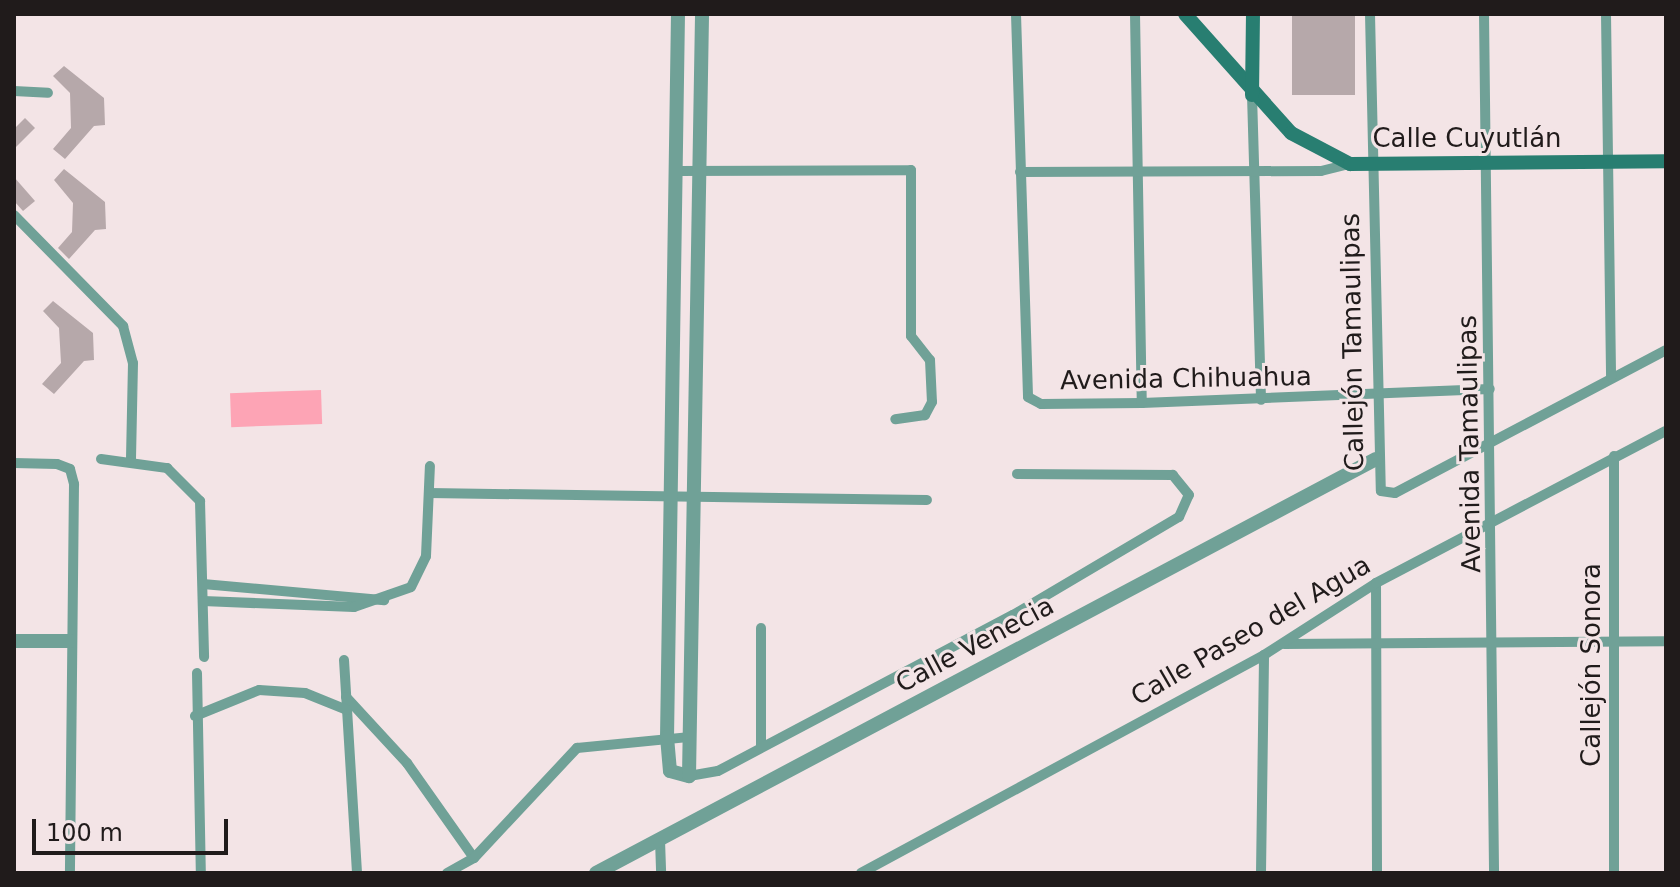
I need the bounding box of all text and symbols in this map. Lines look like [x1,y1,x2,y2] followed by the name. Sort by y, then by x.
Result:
[1372,123,1562,155] street label: Calle Cuyutlán
[1335,213,1371,471] street label: Callejón Tamaulipas
[1452,315,1488,573] street label: Avenida Tamaulipas
[1060,361,1312,397] street label: Avenida Chihuahua
[1126,550,1376,712] street label: Calle Paseo del Agua
[1576,563,1608,767] street label: Callejón Sonora
[891,590,1059,700] street label: Calle Venecia
[36,803,232,853] scale bar
[46,819,123,847] text: 100 m

